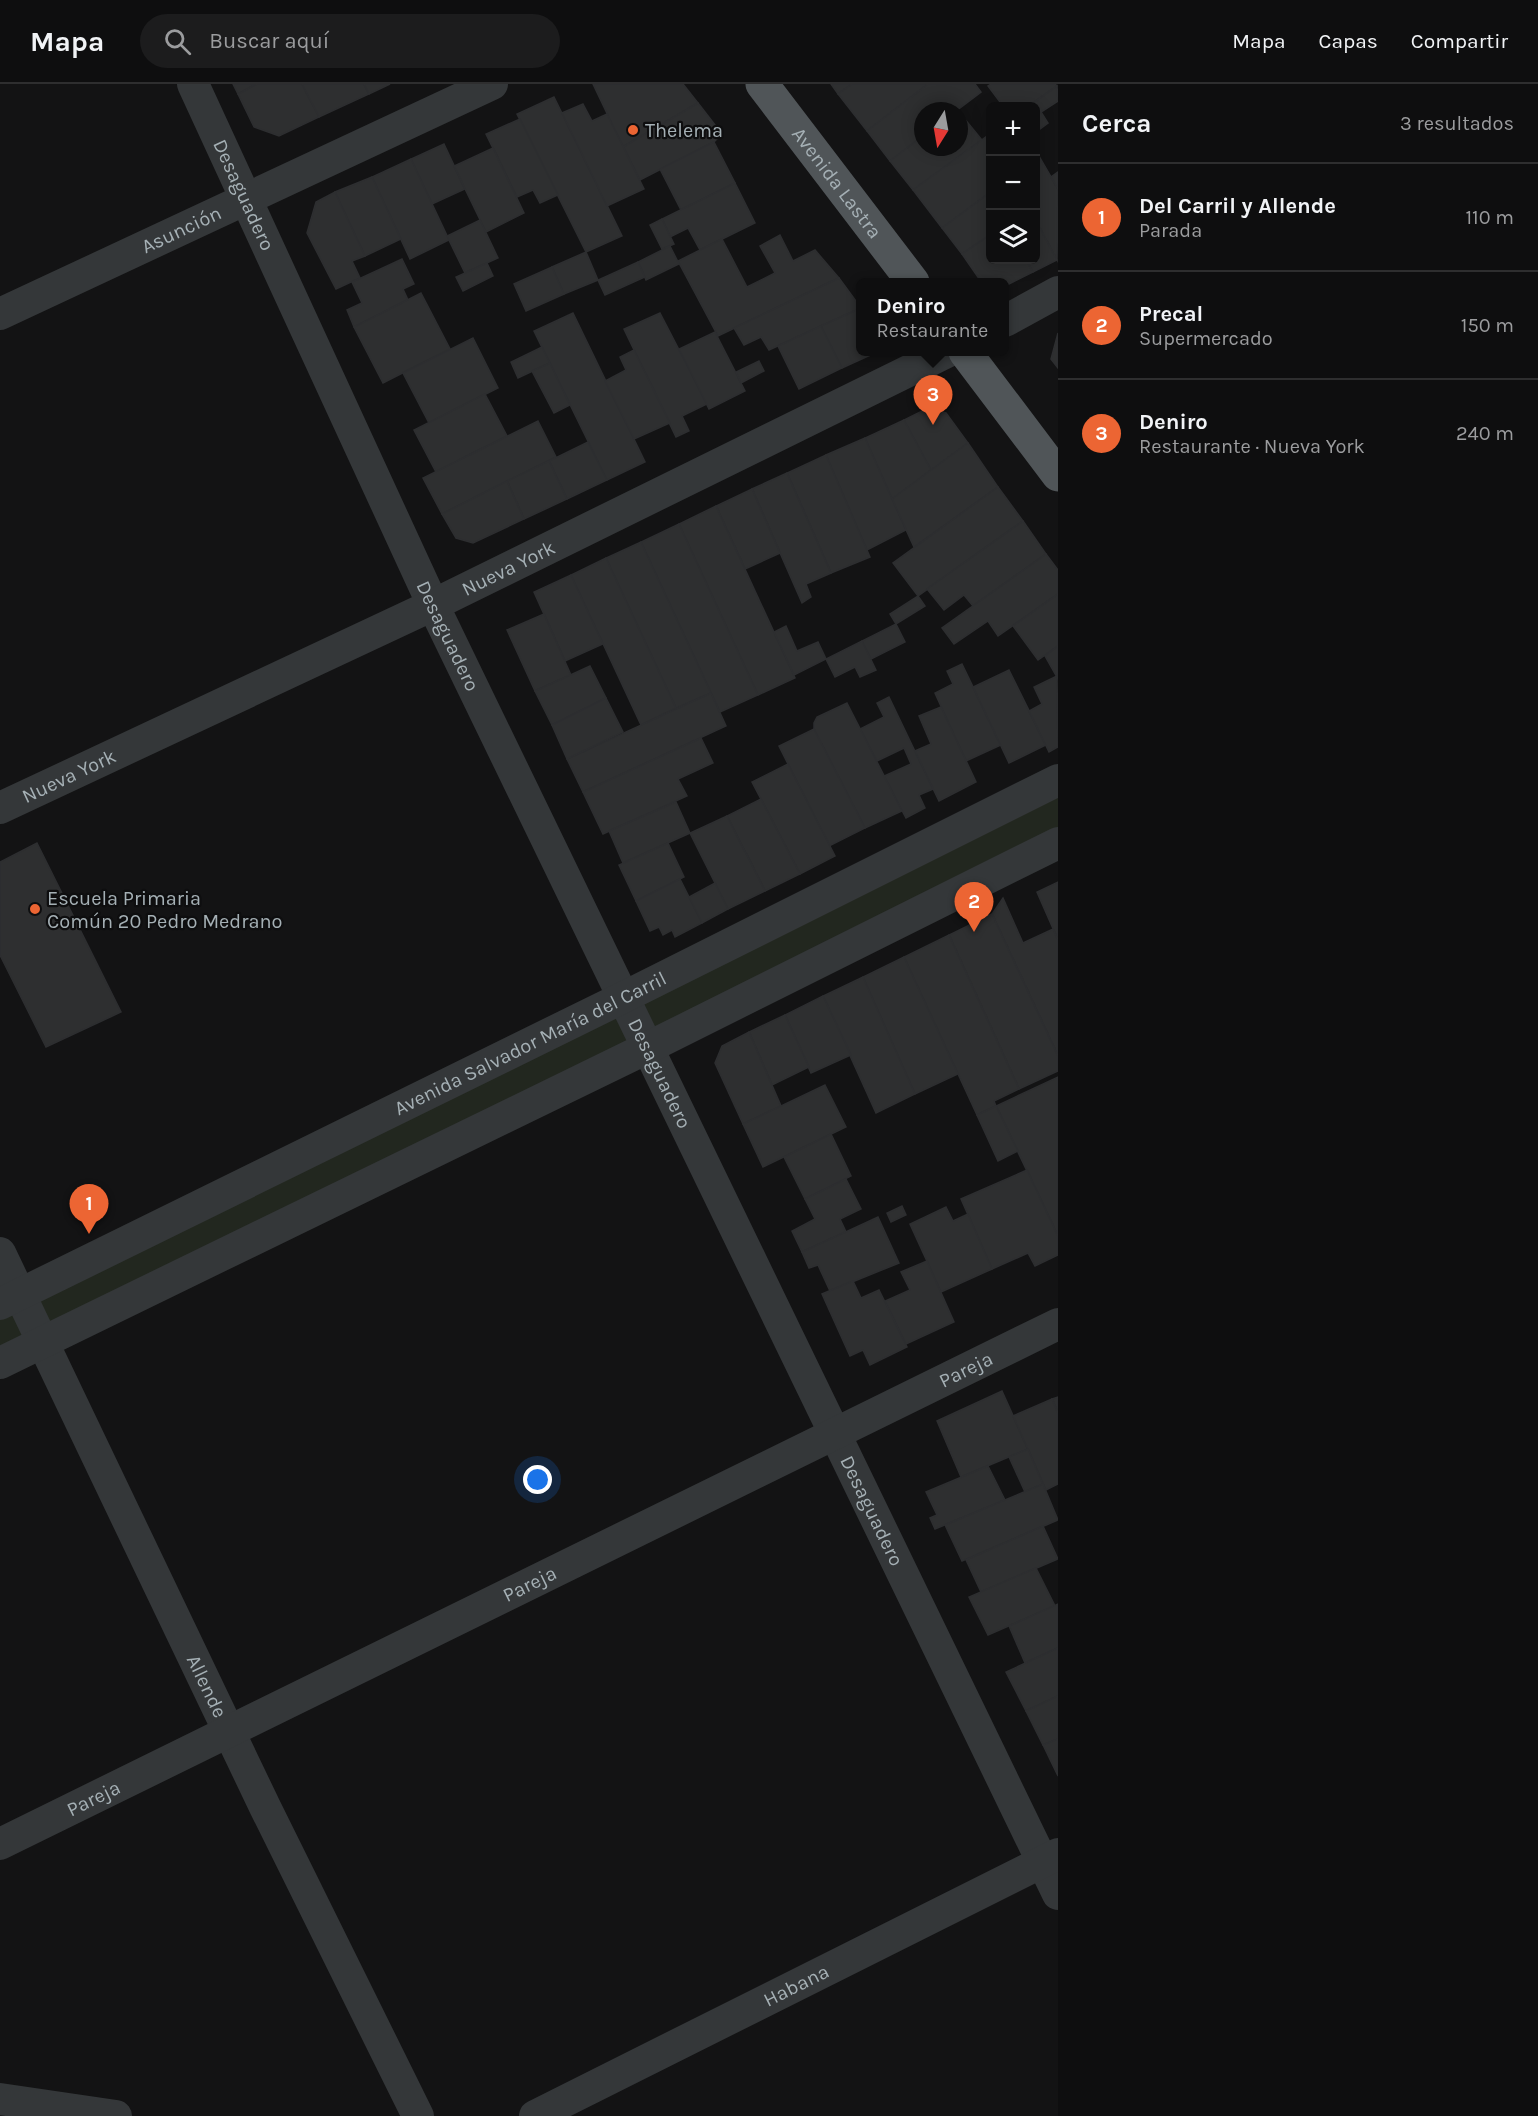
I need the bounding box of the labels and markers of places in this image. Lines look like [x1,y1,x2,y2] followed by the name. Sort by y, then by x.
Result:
[645,119,723,142] place label: Thelema
[626,123,640,137] marker: Thelema
[914,376,952,425] pin: 3
[954,882,994,932] pin: 2
[47,887,282,933] place label: Escuela Primaria Común 20 Pedro Medrano
[28,902,42,916] marker: Escuela Primaria Común 20 Pedro Medrano
[70,1184,109,1234] pin: 1

